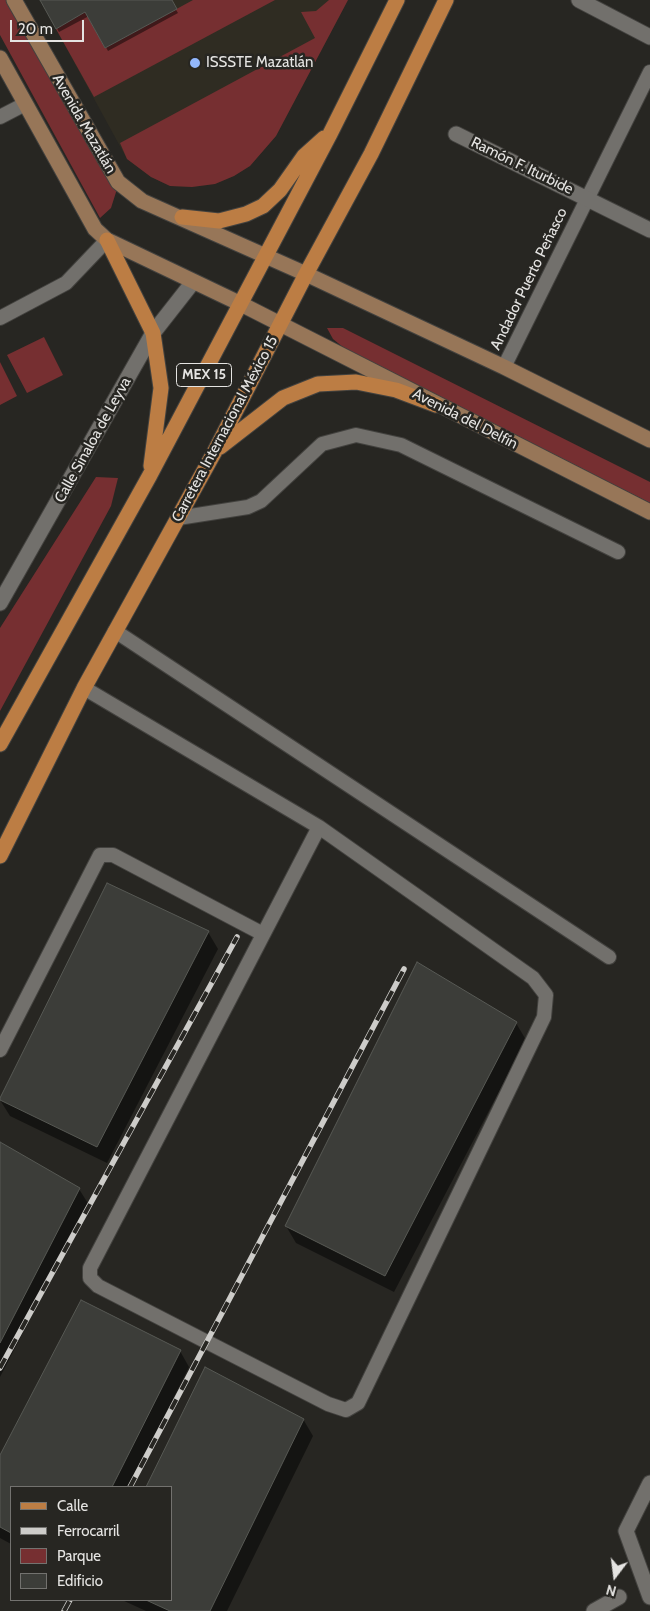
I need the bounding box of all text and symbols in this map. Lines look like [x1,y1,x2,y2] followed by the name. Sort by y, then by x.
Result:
[12,10,86,42] scale bar
[18,20,53,38] text: 20 m
[206,54,313,72] place label: ISSSTE Mazatlán
[188,56,202,70] marker: ISSSTE Mazatlán
[48,71,120,177] street label: Avenida Mazatlán
[468,133,576,199] street label: Ramón F. Iturbide
[487,205,571,353] street label: Andador Puerto Peñasco
[168,333,282,525] street label: Carretera Internacional México 15
[176,364,232,386] road number: MEX 15
[51,374,135,506] street label: Calle Sinaloa de Leyva
[409,385,521,453] street label: Avenida del Delfín
[10,1486,172,1601] legend
[57,1497,88,1515] text: Calle
[57,1522,120,1540] text: Ferrocarril
[57,1547,101,1565] text: Parque
[590,1551,640,1601] north arrow
[57,1572,103,1590] text: Edificio
[604,1581,618,1600] text: N

